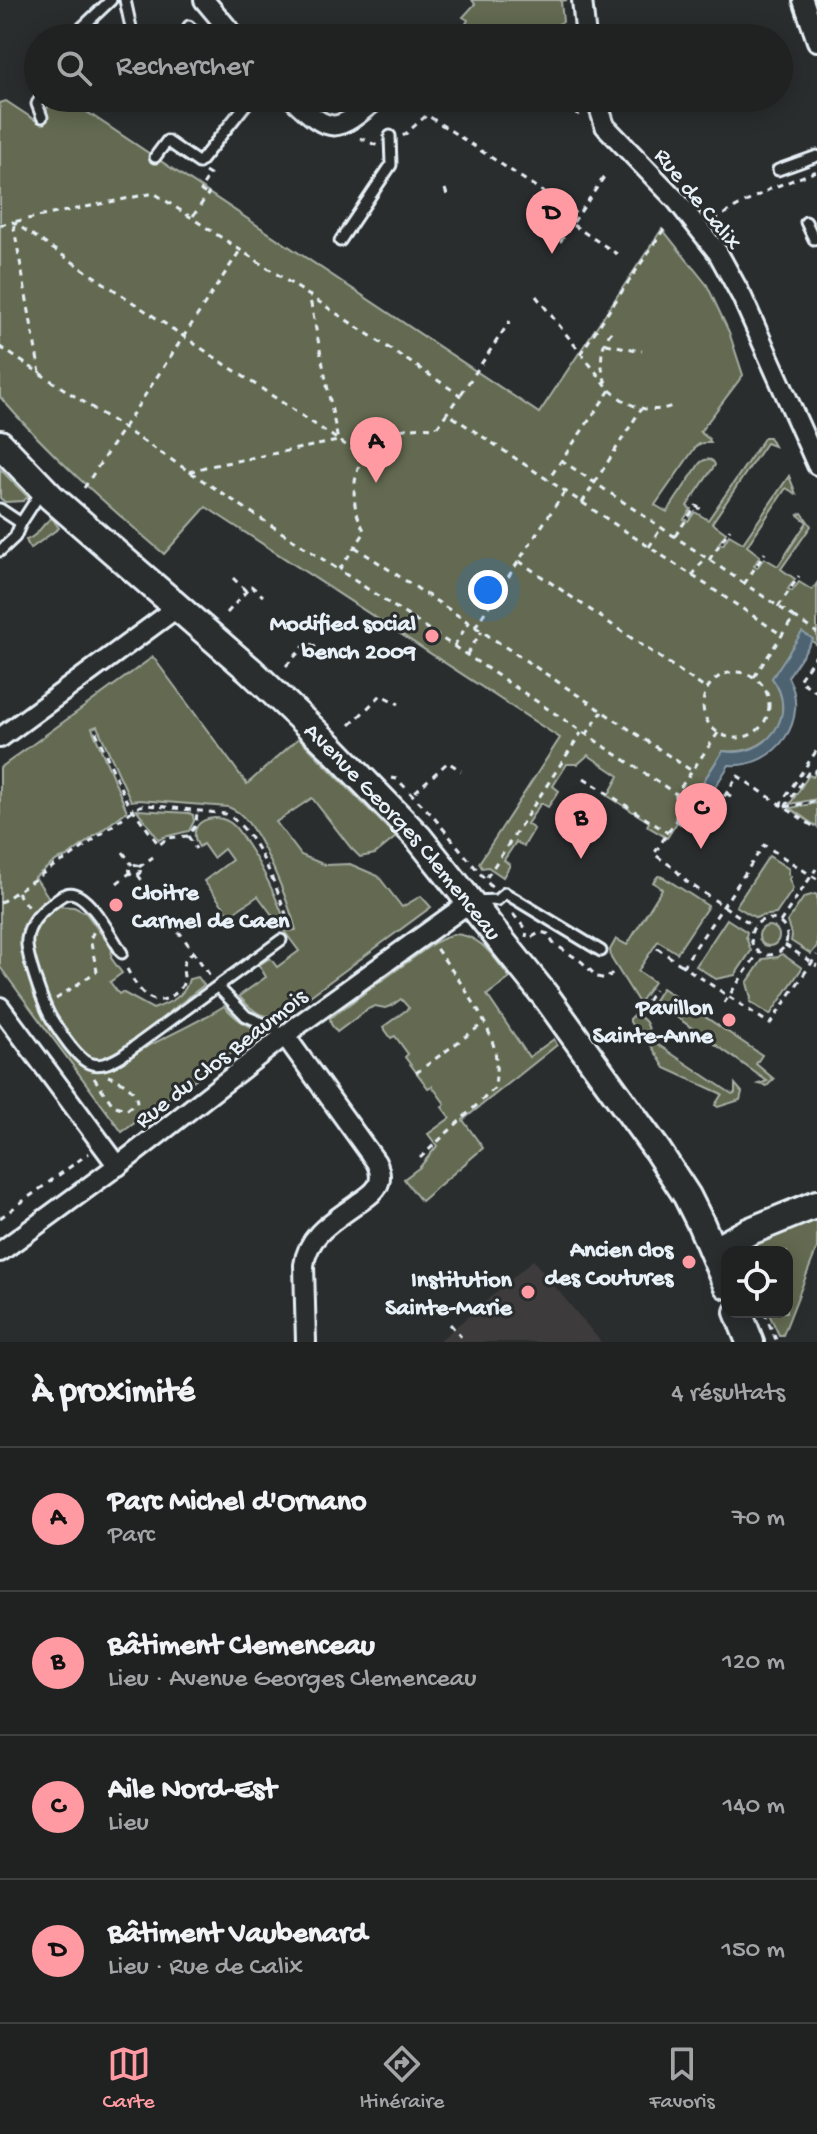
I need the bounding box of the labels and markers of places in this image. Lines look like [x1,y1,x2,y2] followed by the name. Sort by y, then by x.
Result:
[526,188,578,254] pin: D
[350,417,402,483] pin: A
[270,611,416,668] place label: Modified social bench 2009
[423,627,441,645] marker: Modified social bench 2009
[675,783,727,849] pin: C
[555,793,607,859] pin: B
[132,880,290,937] place label: Cloitre Carmel de Caen
[107,896,125,914] marker: Cloitre Carmel de Caen
[593,995,715,1052] place label: Pavillon Sainte-Anne
[720,1011,738,1029] marker: Pavillon Sainte-Anne
[545,1237,674,1294] place label: Ancien clos des Coutures
[680,1253,698,1271] marker: Ancien clos des Coutures
[385,1267,514,1324] place label: Institution Sainte-Marie
[519,1283,537,1301] marker: Institution Sainte-Marie

